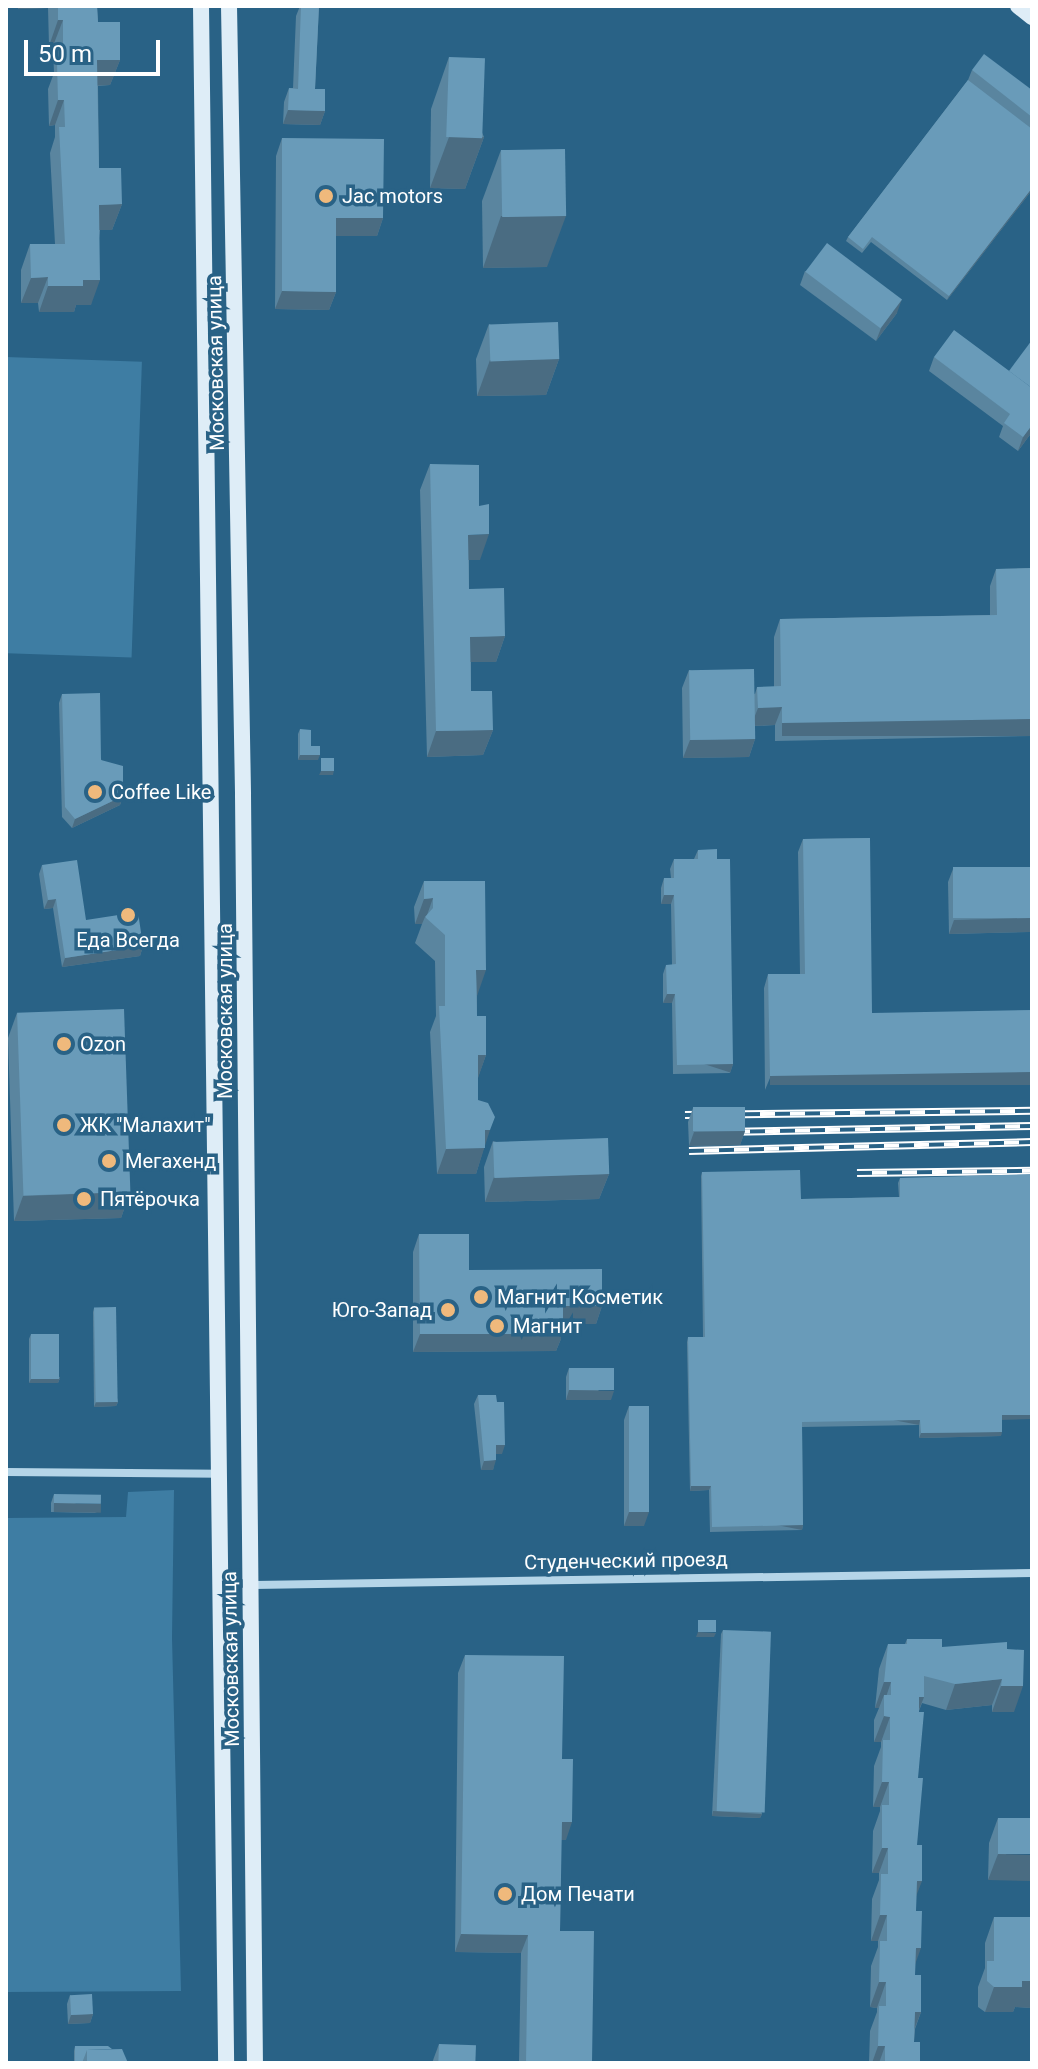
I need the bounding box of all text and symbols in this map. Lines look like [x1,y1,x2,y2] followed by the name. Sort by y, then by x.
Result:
[28,24,164,74] scale bar
[38,40,92,68] text: 50 m
[342,184,443,208] place label: Jac motors
[317,187,335,205] marker: Jac motors
[202,275,230,451] street label: Московская улица
[111,780,211,804] place label: Coffee Like
[86,783,104,801] marker: Coffee Like
[119,906,137,924] marker: Еда Всегда
[213,923,237,1099] street label: Московская улица
[76,928,180,952] place label: Еда Всегда
[80,1032,126,1056] place label: Ozon
[55,1035,73,1053] marker: Ozon
[80,1113,211,1137] place label: ЖК "Малахит"
[55,1116,73,1134] marker: ЖК "Малахит"
[125,1149,216,1173] place label: Мегахенд
[100,1152,118,1170] marker: Мегахенд
[100,1187,200,1211] place label: Пятёрочка
[75,1190,93,1208] marker: Пятёрочка
[497,1285,663,1309] place label: Магнит Косметик
[472,1288,490,1306] marker: Магнит Косметик
[332,1298,432,1322] place label: Юго-Запад
[439,1301,457,1319] marker: Юго-Запад
[513,1314,582,1338] place label: Магнит
[488,1317,506,1335] marker: Магнит
[524,1547,728,1575] street label: Студенческий проезд
[217,1571,245,1747] street label: Московская улица
[521,1882,635,1906] place label: Дом Печати
[496,1885,514,1903] marker: Дом Печати

